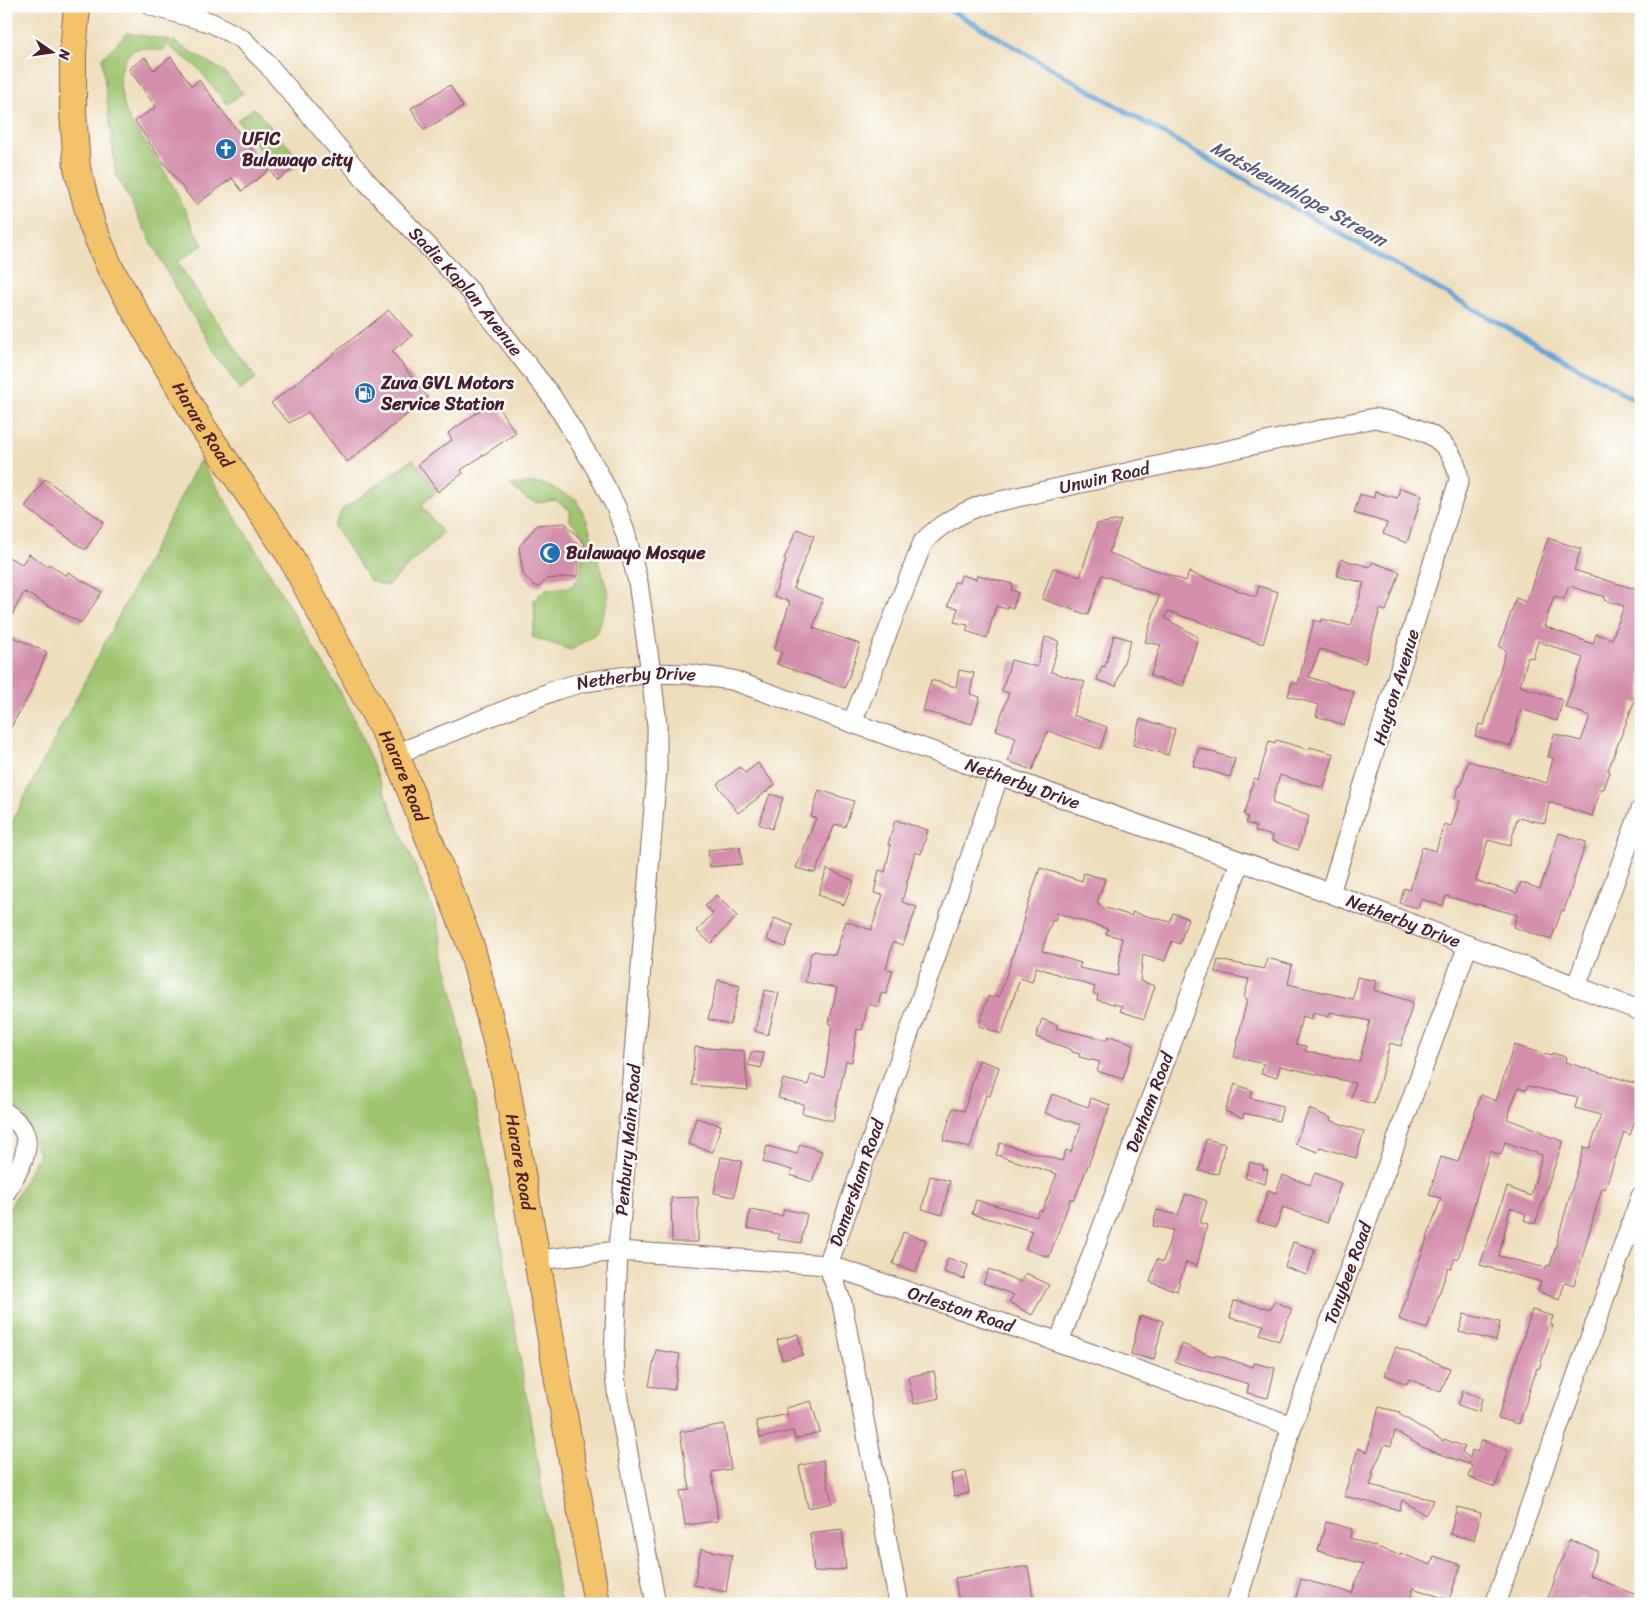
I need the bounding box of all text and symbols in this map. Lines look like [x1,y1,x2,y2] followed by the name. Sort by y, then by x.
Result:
[28,28,78,78] north arrow
[51,46,78,63] text: N
[242,123,354,176] place label: UFIC Bulawayo city
[1204,131,1395,257] water label: Matsheumhlope Stream
[214,137,238,161] church icon: UFIC Bulawayo city
[400,219,531,364] street label: Sadie Kaplan Avenue
[380,367,514,420] place label: Zuva GVL Motors Service Station
[163,375,243,476] street label: Harare Road
[353,381,377,405] fuel station icon: Zuva GVL Motors Service Station
[1056,452,1154,503] street label: Unwin Road
[566,537,706,569] place label: Bulawayo Mosque
[538,541,562,565] mosque icon: Bulawayo Mosque
[1363,625,1429,749] street label: Hayton Avenue
[572,657,698,699] street label: Netherby Drive
[370,723,437,828] street label: Harare Road
[961,748,1085,819] street label: Netherby Drive
[1342,885,1466,957] street label: Netherby Drive
[1116,1046,1183,1157] street label: Denham Road
[605,1061,651,1217] street label: Penbury Main Road
[496,1111,544,1214] street label: Harare Road
[820,1113,894,1251] street label: Damersham Road
[1314,1216,1382,1329] street label: Tonybee Road
[903,1277,1020,1342] street label: Orleston Road

